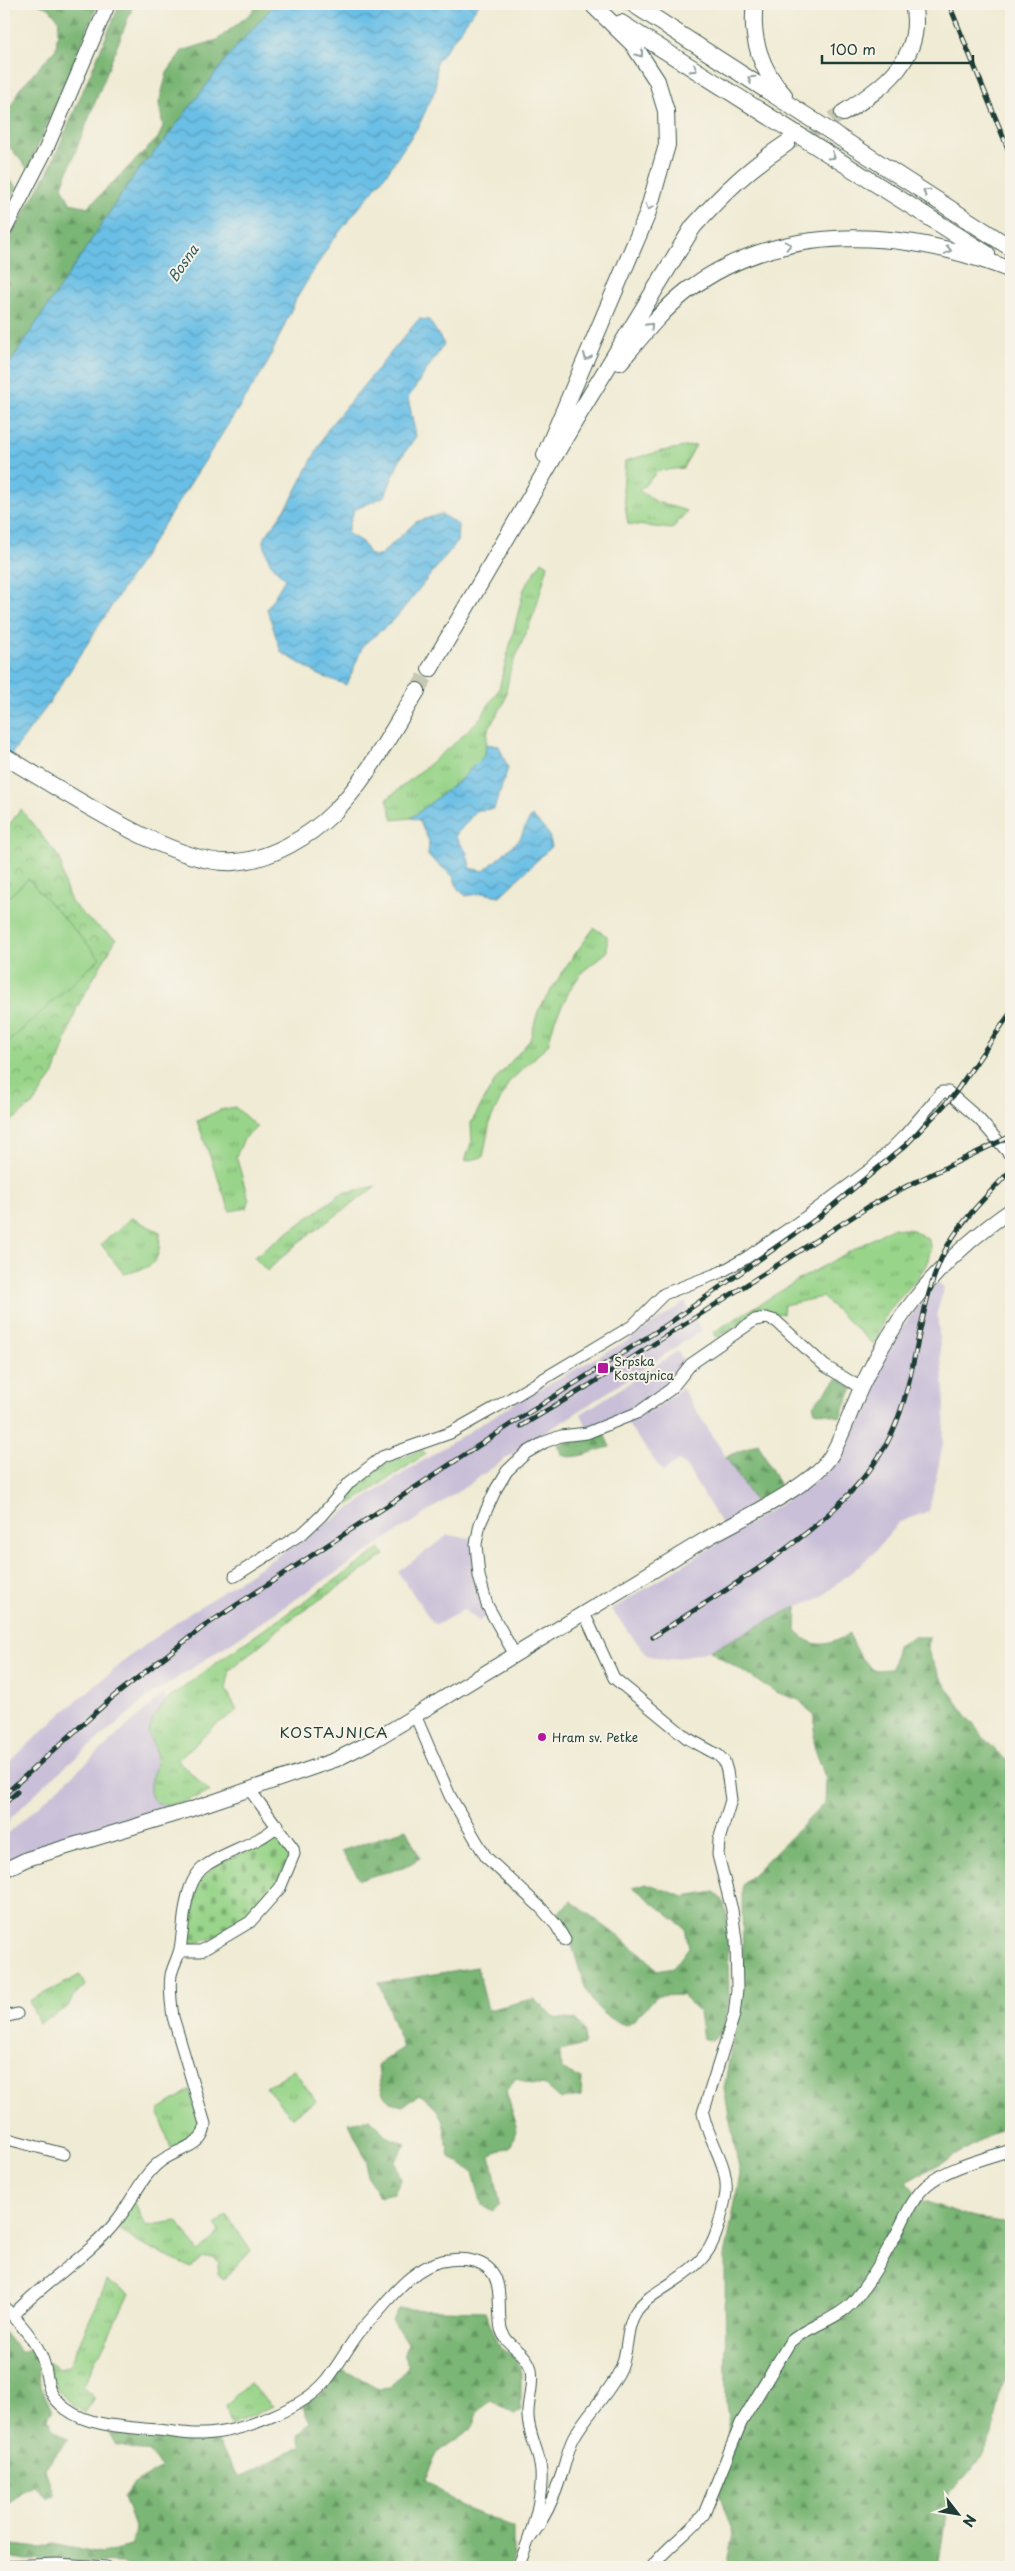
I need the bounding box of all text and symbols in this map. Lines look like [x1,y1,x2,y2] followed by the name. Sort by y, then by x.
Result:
[822,32,974,64] scale bar
[830,37,876,60] text: 100 m
[634,48,643,57] one-way arrow
[689,63,698,72] one-way arrow
[747,75,756,85] one-way arrow
[826,150,835,159] one-way arrow
[923,189,932,199] one-way arrow
[645,202,655,210] one-way arrow
[163,239,204,286] water label: Bosna
[783,240,792,251] one-way arrow
[944,244,953,255] one-way arrow
[644,323,653,332] one-way arrow
[583,352,593,361] one-way arrow
[614,1352,675,1384] place label: Srpska Kostajnica
[596,1361,610,1375] marker: Srpska Kostajnica
[279,1720,389,1743] district label: KOSTAJNICA
[552,1728,638,1746] place label: Hram sv. Petke
[536,1731,548,1743] marker: Hram sv. Petke
[932,2488,982,2538] north arrow
[958,2511,981,2531] text: N

